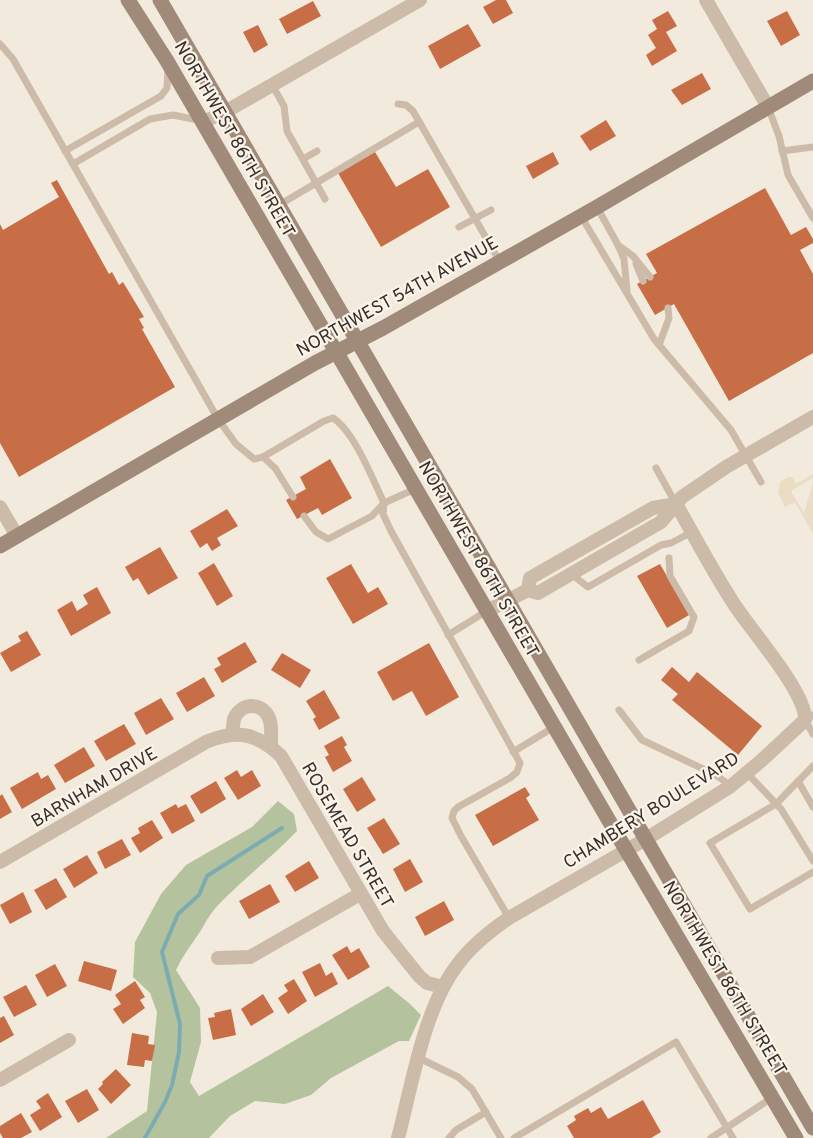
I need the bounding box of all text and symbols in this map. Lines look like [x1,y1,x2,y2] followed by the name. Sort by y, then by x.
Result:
[168,37,299,242] street label: NORTHWEST 86TH STREET
[293,232,503,363] street label: NORTHWEST 54TH AVENUE
[412,457,543,662] street label: NORTHWEST 86TH STREET
[28,743,162,834] street label: BARNHAM DRIVE
[560,748,744,875] street label: CHAMBERY BOULEVARD
[295,759,398,913] street label: ROSEMEAD STREET
[656,877,791,1080] street label: NORTHWEST 86TH STREET

